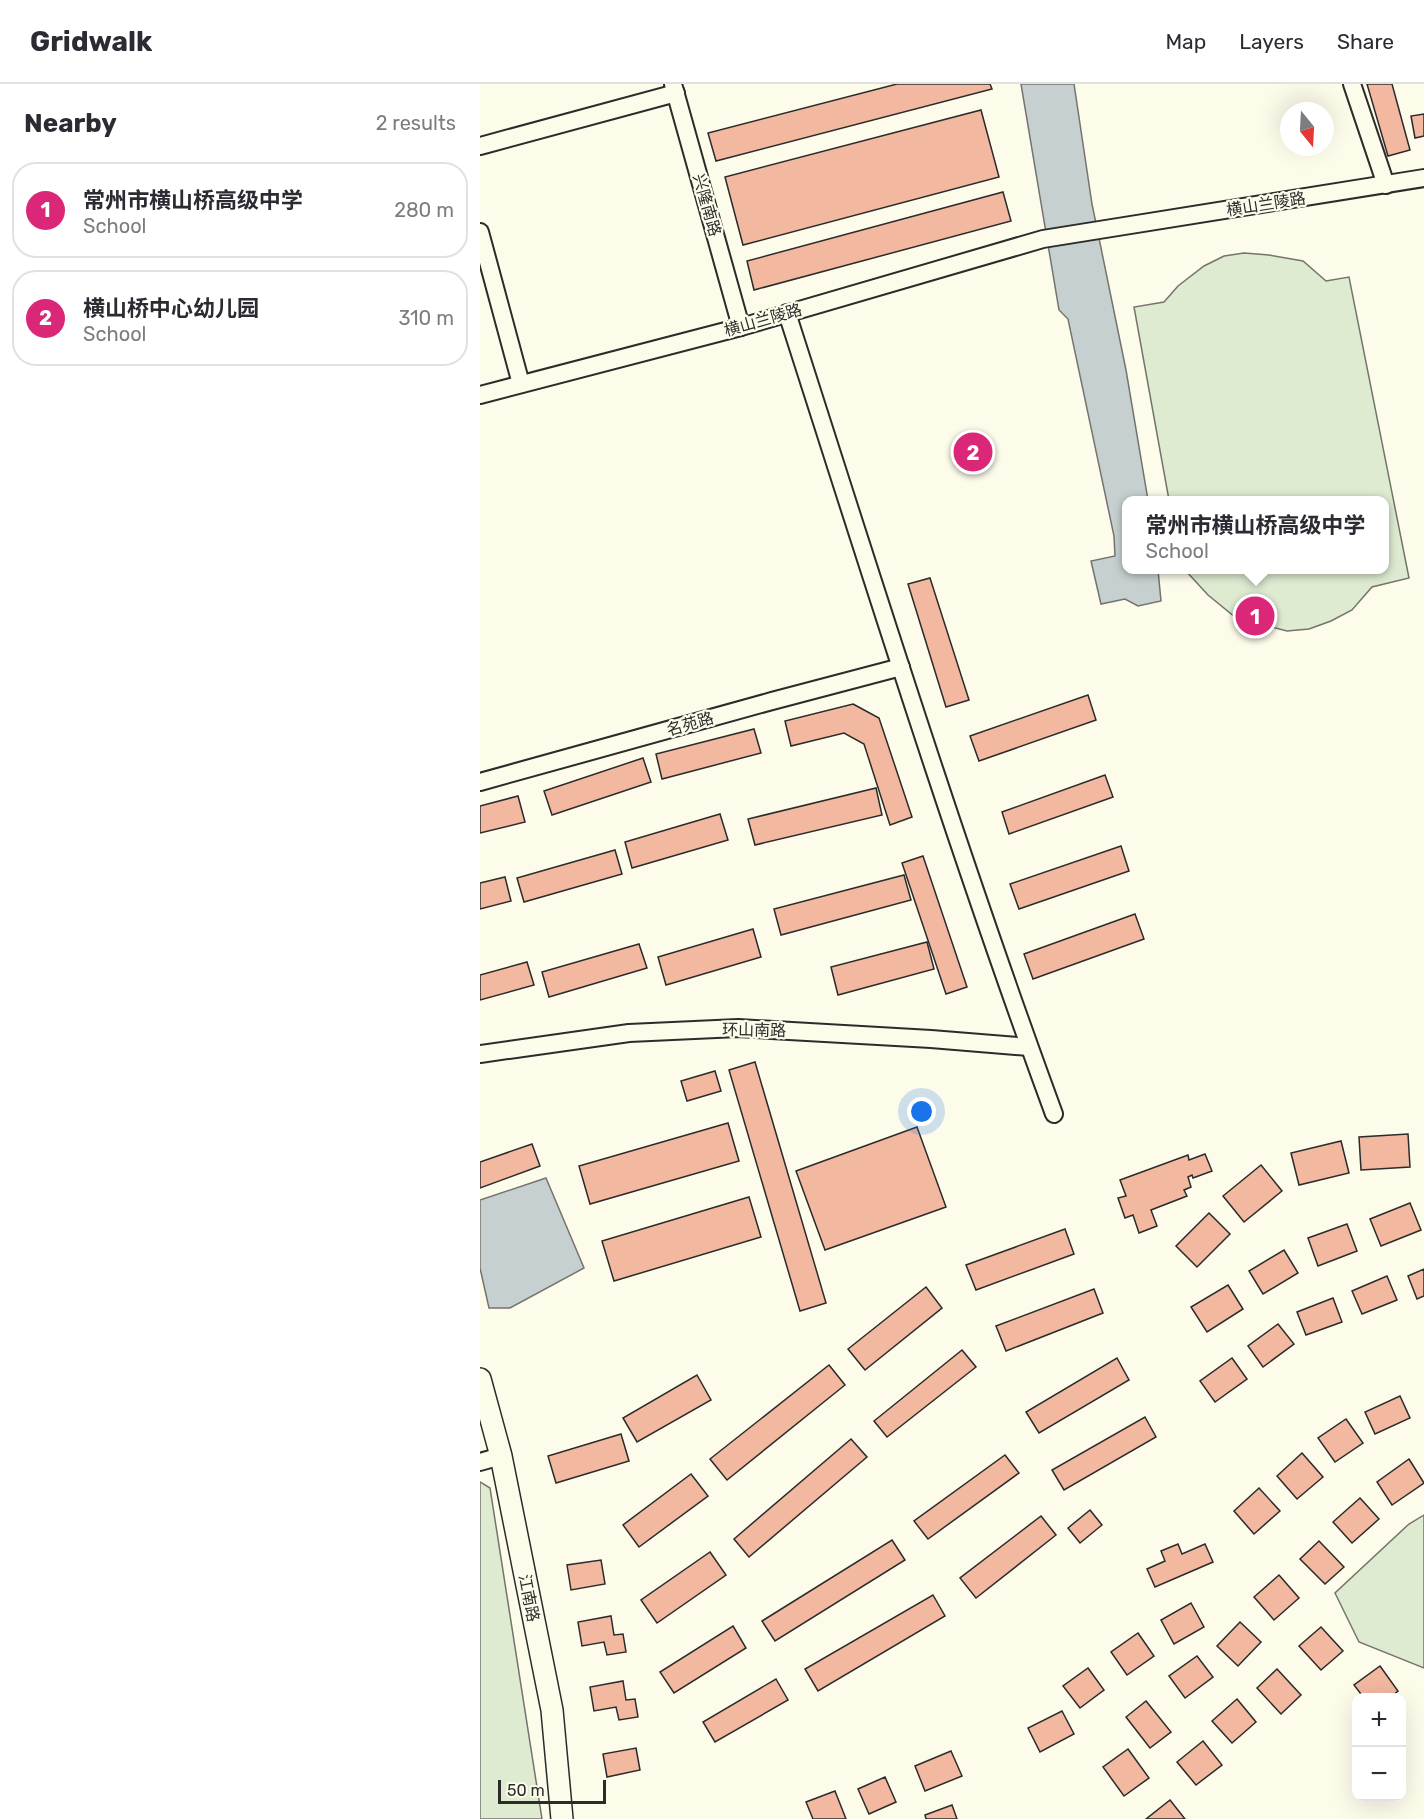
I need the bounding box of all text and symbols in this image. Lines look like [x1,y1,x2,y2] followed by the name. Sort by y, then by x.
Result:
[30,25,152,58] text: Gridwalk
[1165,29,1206,54] text: Map
[1239,29,1304,54] text: Layers
[1337,29,1394,54] text: Share
[1280,102,1334,156] north arrow
[24,108,117,139] text: Nearby
[376,111,456,135] text: 2 results
[689,172,725,238] street label: 兴隆南路
[83,187,303,214] text: 常州市横山桥高级中学
[1225,188,1307,220] street label: 横山兰陵路
[41,198,50,222] text: 1
[394,198,454,222] text: 280 m
[83,214,146,238] text: School
[83,295,259,322] text: 横山桥中心幼儿园
[722,300,804,340] street label: 横山兰陵路
[39,306,52,330] text: 2
[398,306,454,330] text: 310 m
[83,322,146,346] text: School
[954,430,992,475] pin: 2
[1122,496,1389,574] popup
[1145,512,1366,539] text: 常州市横山桥高级中学
[1145,539,1209,563] text: School
[1236,594,1274,638] pin: 1
[664,708,716,740] street label: 名苑路
[722,1020,786,1040] street label: 环山南路
[907,1097,936,1126] your location
[515,1573,543,1623] street label: 江南路
[1352,1693,1406,1801] map controls
[1352,1693,1406,1747] button: +
[1352,1747,1406,1801] button: −
[498,1777,606,1804] scale bar
[507,1781,545,1800] text: 50 m

